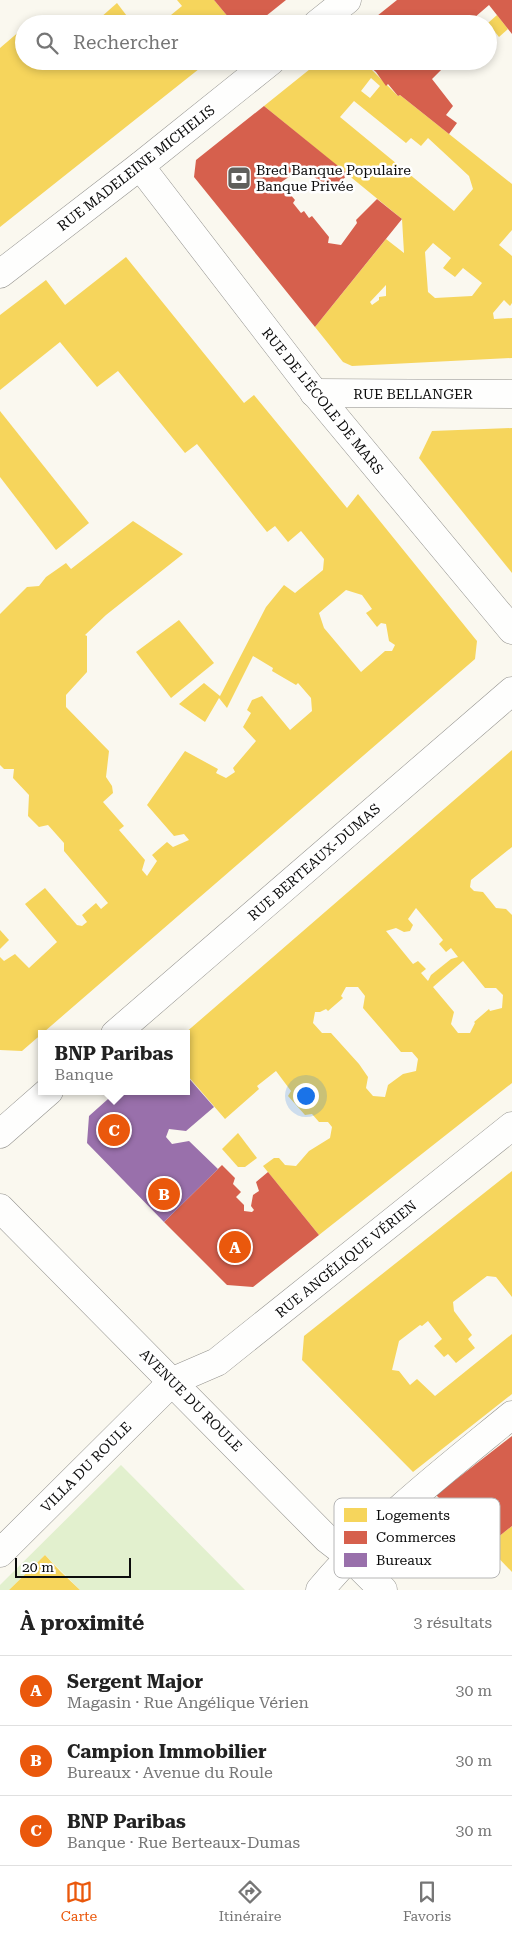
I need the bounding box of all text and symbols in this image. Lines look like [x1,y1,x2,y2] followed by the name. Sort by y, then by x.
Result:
[15,15,497,70] search box
[33,29,61,57] icon: search
[73,31,179,54] text: Rechercher
[54,102,218,234] street label: RUE MADELEINE MICHELIS
[256,162,411,194] place label: Bred Banque Populaire Banque Privée
[226,165,252,191] bank icon: Bred Banque Populaire Banque Privée
[259,325,387,478] street label: RUE DE L'ÉCOLE DE MARS
[353,386,473,402] street label: RUE BELLANGER
[245,800,384,924] street label: RUE BERTEAUX-DUMAS
[38,1030,190,1095] popup
[55,1042,173,1065] text: BNP Paribas
[55,1065,113,1084] text: Banque
[293,1083,319,1109] your location
[98,1111,130,1149] pin: C
[148,1175,180,1213] pin: B
[272,1197,420,1321] street label: RUE ANGÉLIQUE VÉRIEN
[219,1228,251,1266] pin: A
[137,1346,245,1454] street label: AVENUE DU ROULE
[38,1419,134,1515] street label: VILLA DU ROULE
[334,1498,500,1578] legend
[376,1507,450,1523] text: Logements
[376,1529,456,1545] text: Commerces
[376,1552,432,1568] text: Bureaux
[15,1555,131,1578] scale bar
[22,1559,54,1575] text: 20 m
[20,1611,144,1635] text: À proximité
[413,1613,492,1632] text: 3 résultats
[67,1670,203,1693] text: Sergent Major
[30,1681,42,1700] text: A
[455,1681,492,1700] text: 30 m
[67,1693,309,1712] text: Magasin · Rue Angélique Vérien
[67,1740,267,1763] text: Campion Immobilier
[30,1751,42,1770] text: B
[455,1751,492,1770] text: 30 m
[67,1763,273,1782] text: Bureaux · Avenue du Roule
[67,1810,186,1833] text: BNP Paribas
[30,1821,42,1840] text: C
[455,1821,492,1840] text: 30 m
[67,1833,300,1852] text: Banque · Rue Berteaux-Dumas
[61,1878,97,1924] tab: Carte
[219,1878,281,1924] tab: Itinéraire
[403,1878,451,1924] tab: Favoris

